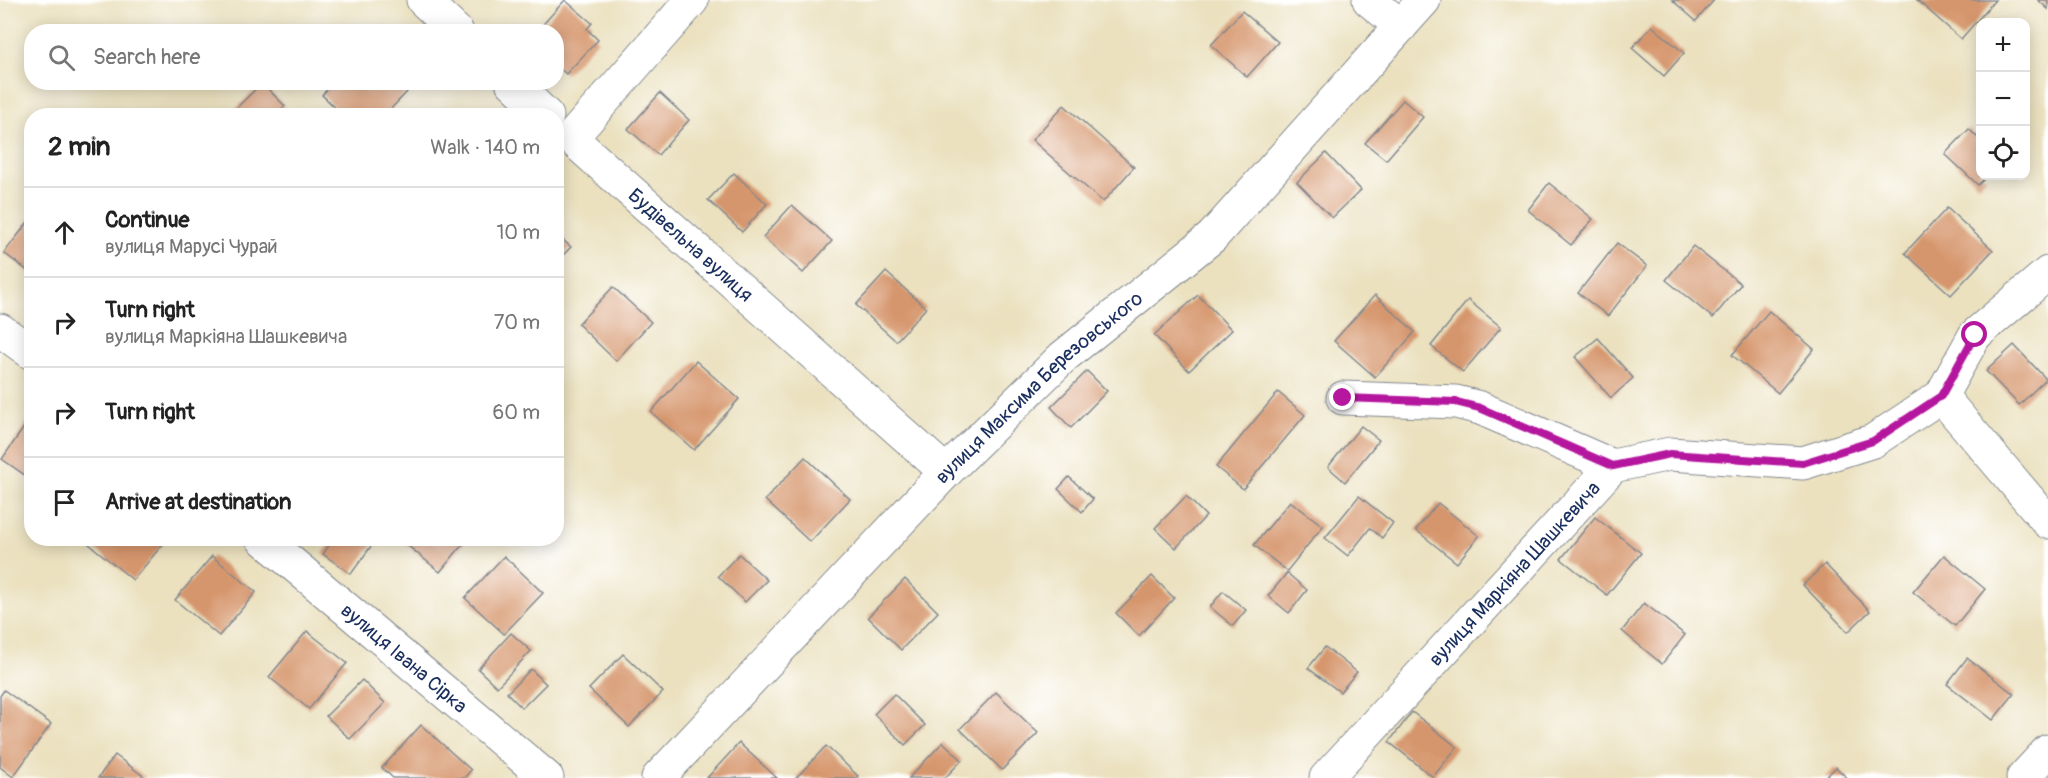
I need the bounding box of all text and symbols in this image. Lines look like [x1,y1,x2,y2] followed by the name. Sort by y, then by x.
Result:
[1976,18,2030,180] map controls
[1976,18,2030,72] button: +
[24,24,564,90] search box
[45,41,78,74] icon: search
[93,43,200,71] text: Search here
[1976,72,2030,126] button: −
[1976,126,2030,180] button: locate
[48,131,110,163] text: 2 min
[430,135,540,160] text: Walk · 140 m
[623,183,759,307] street label: Будівельна вулиця
[105,206,189,234] text: Continue
[48,216,81,249] icon: ahead
[496,220,540,245] text: 10 m
[105,234,278,259] text: вулиця Марусі Чурай
[929,285,1148,489] street label: вулиця Максима Березовського
[105,296,195,324] text: Turn right
[48,306,81,339] icon: right
[494,310,540,335] text: 70 m
[1961,321,1987,347] route start
[105,324,347,349] text: вулиця Маркіяна Шашкевича
[1329,384,1355,410] route end
[48,396,81,429] icon: right
[105,398,195,426] text: Turn right
[493,400,540,425] text: 60 m
[1423,476,1605,671] street label: вулиця Маркіяна Шашкевича
[48,486,81,519] icon: arrive
[105,488,291,516] text: Arrive at destination
[336,598,473,718] street label: вулиця Івана Сірка

